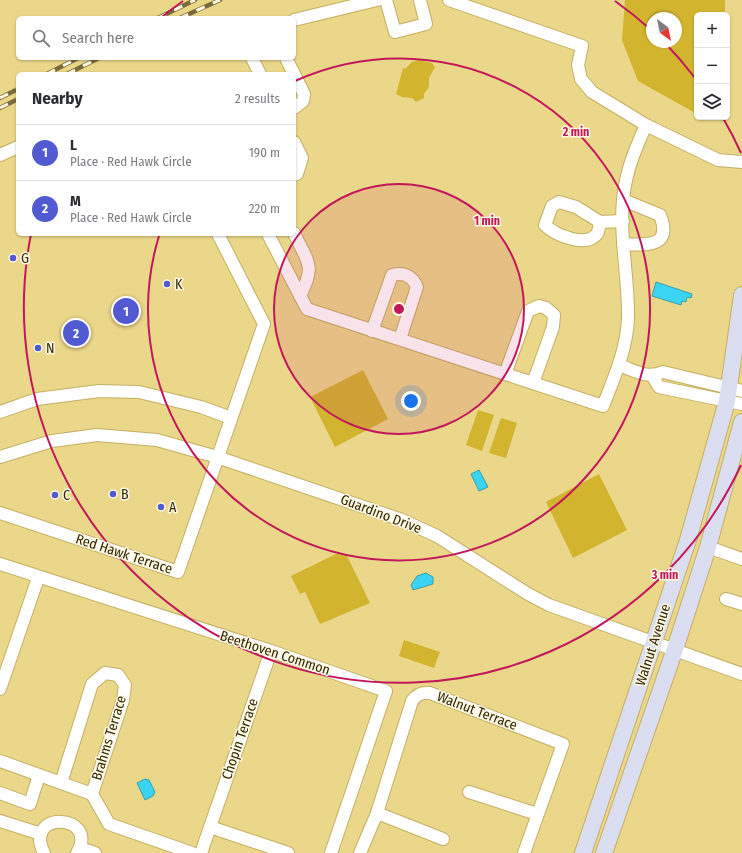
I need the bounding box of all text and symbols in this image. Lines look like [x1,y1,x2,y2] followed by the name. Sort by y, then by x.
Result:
[646,12,682,48] north arrow
[694,12,730,120] map controls
[694,12,730,48] button: +
[16,16,296,60] search box
[30,27,52,49] icon: search
[62,29,134,47] text: Search here
[694,48,730,84] button: −
[694,84,730,120] button: layers
[32,88,83,109] text: Nearby
[235,91,280,106] text: 2 results
[562,125,589,139] text: 2 min
[70,136,77,154] text: L
[42,145,48,160] text: 1
[249,145,280,160] text: 190 m
[70,154,192,169] text: Place · Red Hawk Circle
[70,192,81,210] text: M
[42,201,48,216] text: 2
[249,201,280,216] text: 220 m
[70,210,192,225] text: Place · Red Hawk Circle
[474,214,500,228] text: 1 min
[21,250,29,267] place label: G
[8,253,18,263] marker: G
[175,276,183,293] place label: K
[162,279,172,289] marker: K
[113,296,139,326] pin: 1
[392,302,406,316] centre of rings
[63,318,89,348] pin: 2
[46,340,55,357] place label: N
[33,343,43,353] marker: N
[401,391,421,411] your location
[121,486,129,503] place label: B
[63,487,70,504] place label: C
[108,489,118,499] marker: B
[50,490,60,500] marker: C
[338,491,424,537] street label: Guardino Drive
[169,499,177,516] place label: A
[156,502,166,512] marker: A
[73,530,175,578] street label: Red Hawk Terrace
[651,568,678,582] text: 3 min
[632,602,674,688] street label: Walnut Avenue
[218,627,332,679] street label: Beethoven Common
[434,688,520,734] street label: Walnut Terrace
[88,693,130,782] street label: Brahms Terrace
[218,696,262,782] street label: Chopin Terrace

